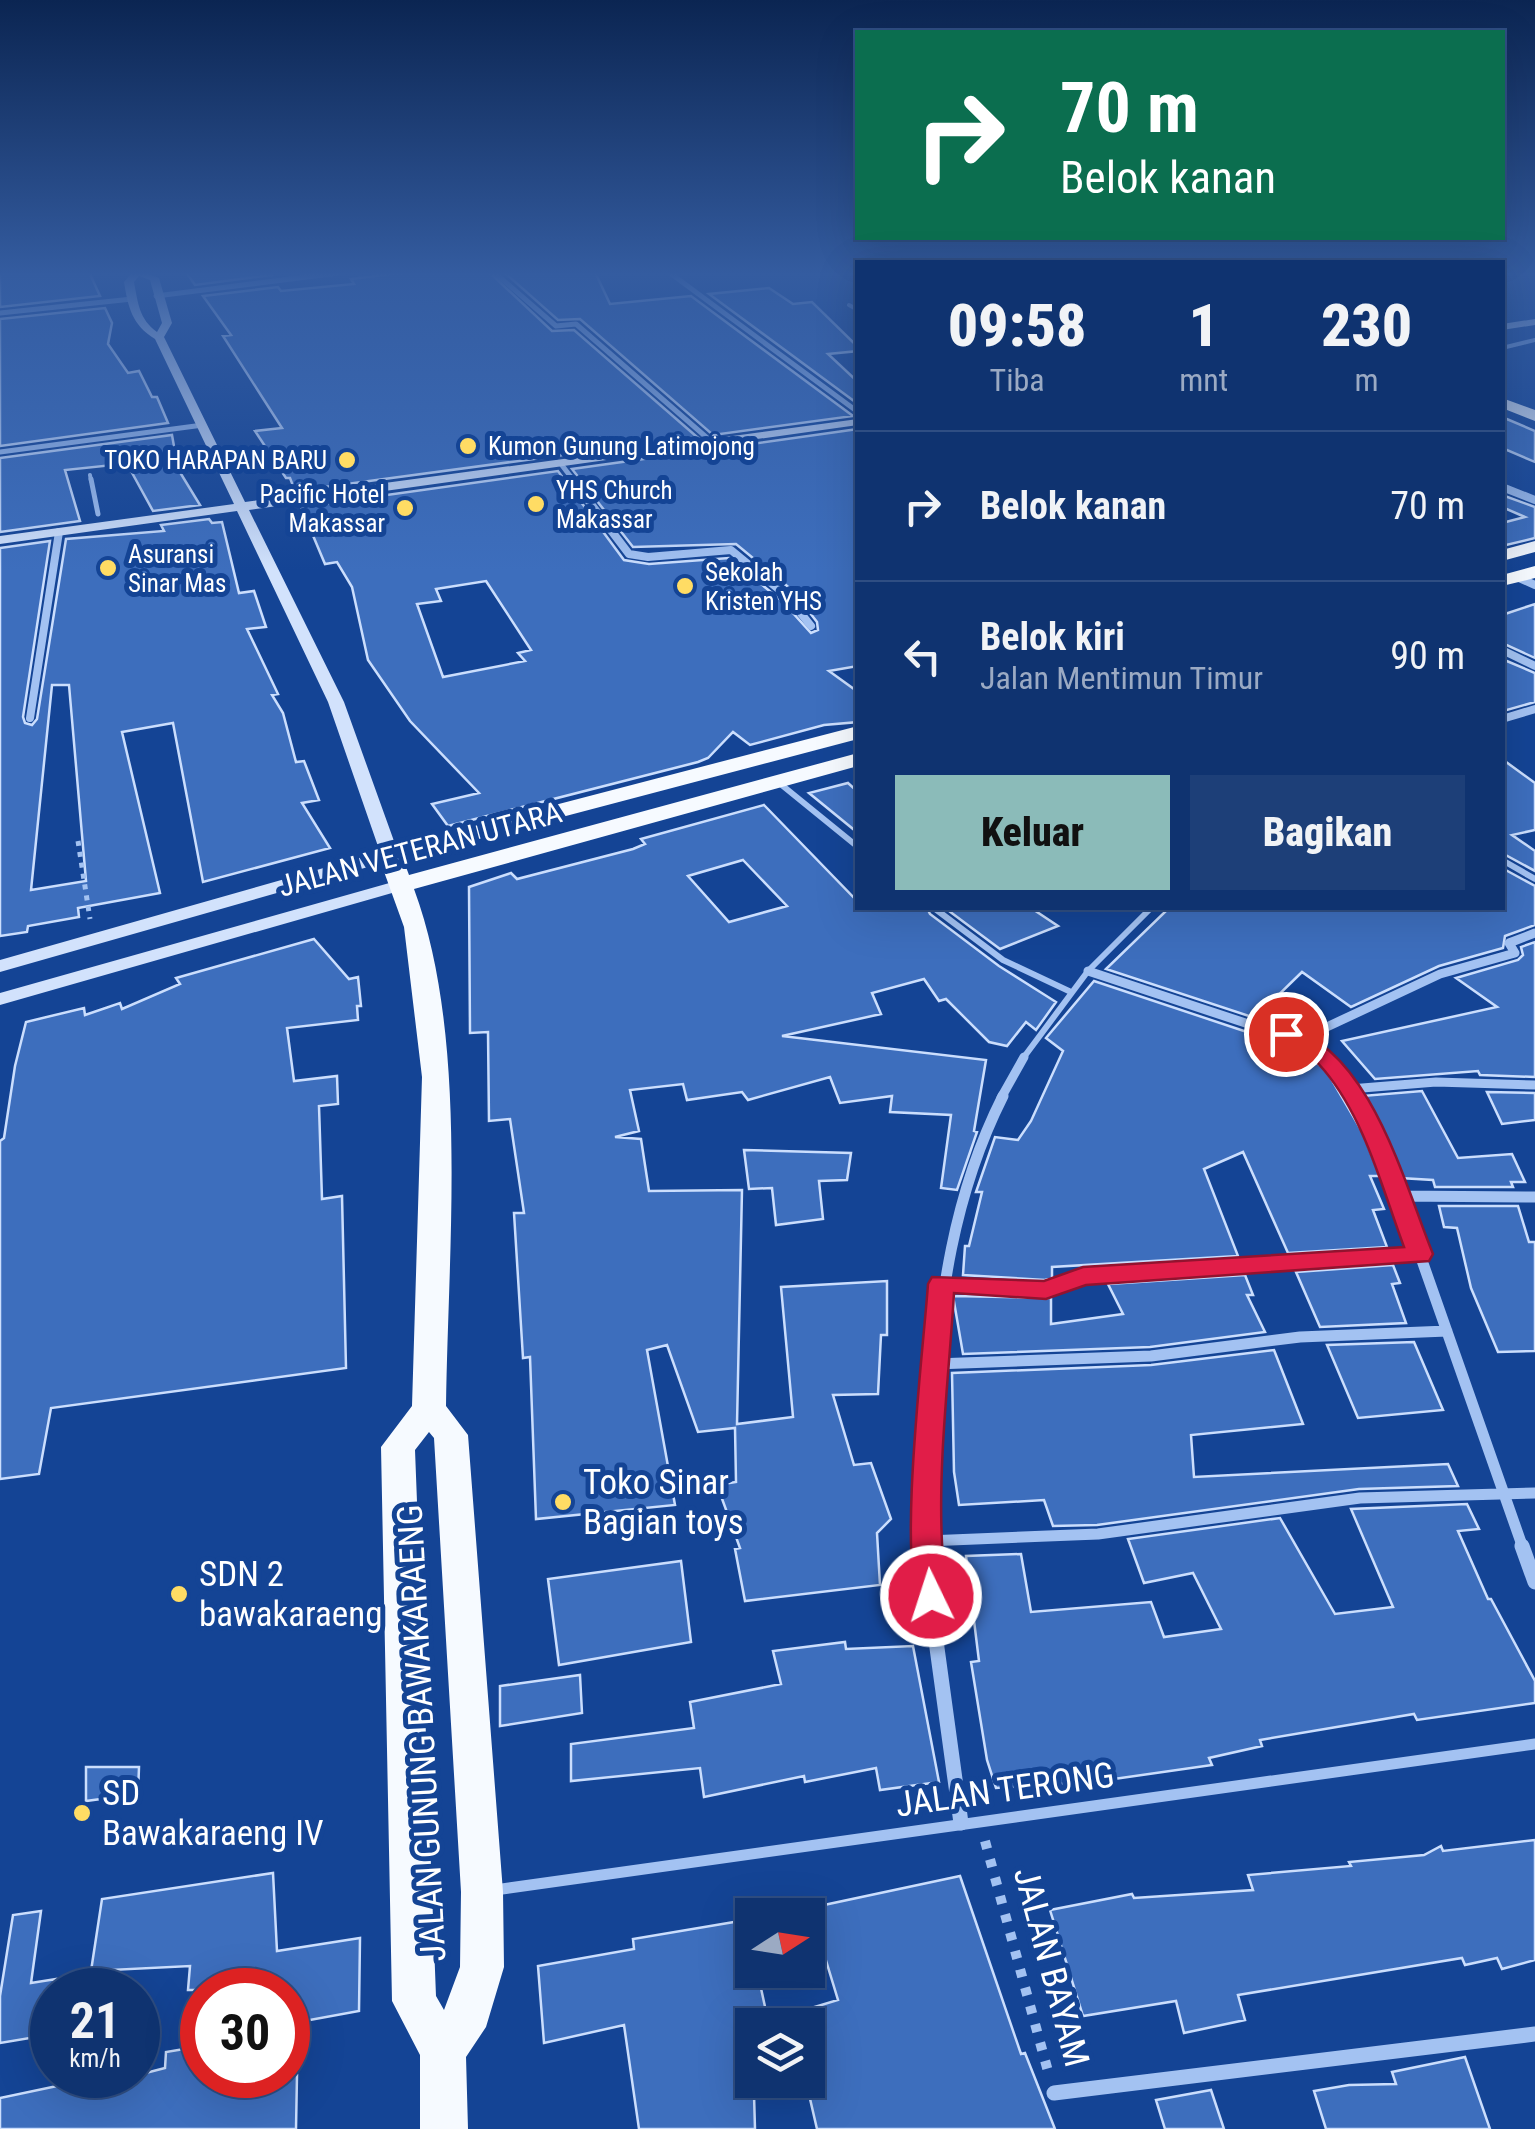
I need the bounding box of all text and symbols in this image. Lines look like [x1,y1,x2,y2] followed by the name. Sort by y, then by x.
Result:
[1060,67,1199,149] text: 70 m
[895,70,1025,200] icon: right
[1060,151,1276,204] text: Belok kanan
[948,290,1087,361] text: 09:58
[1188,290,1219,361] text: 1
[1321,290,1412,361] text: 230
[990,361,1045,399] text: Tiba
[1179,361,1228,399] text: mnt
[1355,361,1379,399] text: m
[488,432,755,461] place label: Kumon Gunung Latimojong
[457,435,479,457] marker: Kumon Gunung Latimojong
[104,446,327,475] place label: TOKO HARAPAN BARU
[336,449,358,471] marker: TOKO HARAPAN BARU
[556,476,673,534] place label: YHS Church Makassar
[895,479,950,534] icon: right
[260,480,385,538] place label: Pacific Hotel Makassar
[980,484,1166,528] text: Belok kanan
[1390,484,1465,528] text: 70 m
[525,493,547,515] marker: YHS Church Makassar
[394,497,416,519] marker: Pacific Hotel Makassar
[128,540,226,598] place label: Asuransi Sinar Mas
[97,557,119,579] marker: Asuransi Sinar Mas
[705,558,822,616] place label: Sekolah Kristen YHS
[674,575,696,597] marker: Sekolah Kristen YHS
[980,615,1125,659] text: Belok kiri
[895,629,950,684] icon: left
[1390,634,1465,678] text: 90 m
[980,659,1263,697] text: Jalan Mentimun Timur
[895,775,1170,890] button: Keluar
[1190,775,1465,890] button: Bagikan
[275,794,565,904] street label: JALAN VETERAN UTARA
[1244,992,1329,1077] pin
[1259,1007,1314,1062] icon: arrive
[583,1462,744,1543] place label: Toko Sinar Bagian toys
[552,1491,574,1513] marker: Toko Sinar Bagian toys
[390,1503,454,1963] street label: JALAN GUNUNG BAWAKARAENG
[879,1544,983,1648] position arrow
[199,1554,382,1635] place label: SDN 2 bawakaraeng
[168,1583,190,1605] marker: SDN 2 bawakaraeng
[893,1754,1117,1826] street label: JALAN TERONG
[102,1773,324,1854] place label: SD Bawakaraeng IV
[71,1802,93,1824] marker: SD Bawakaraeng IV
[1005,1863,1097,2071] street label: JALAN BAYAM
[735,1898,825,1988] north arrow
[735,1898,825,2098] map controls
[180,1968,310,2098] speed limit sign: 30
[70,1992,120,2050] text: 21
[735,2008,825,2098] button: layers
[69,2044,121,2073] text: km/h

